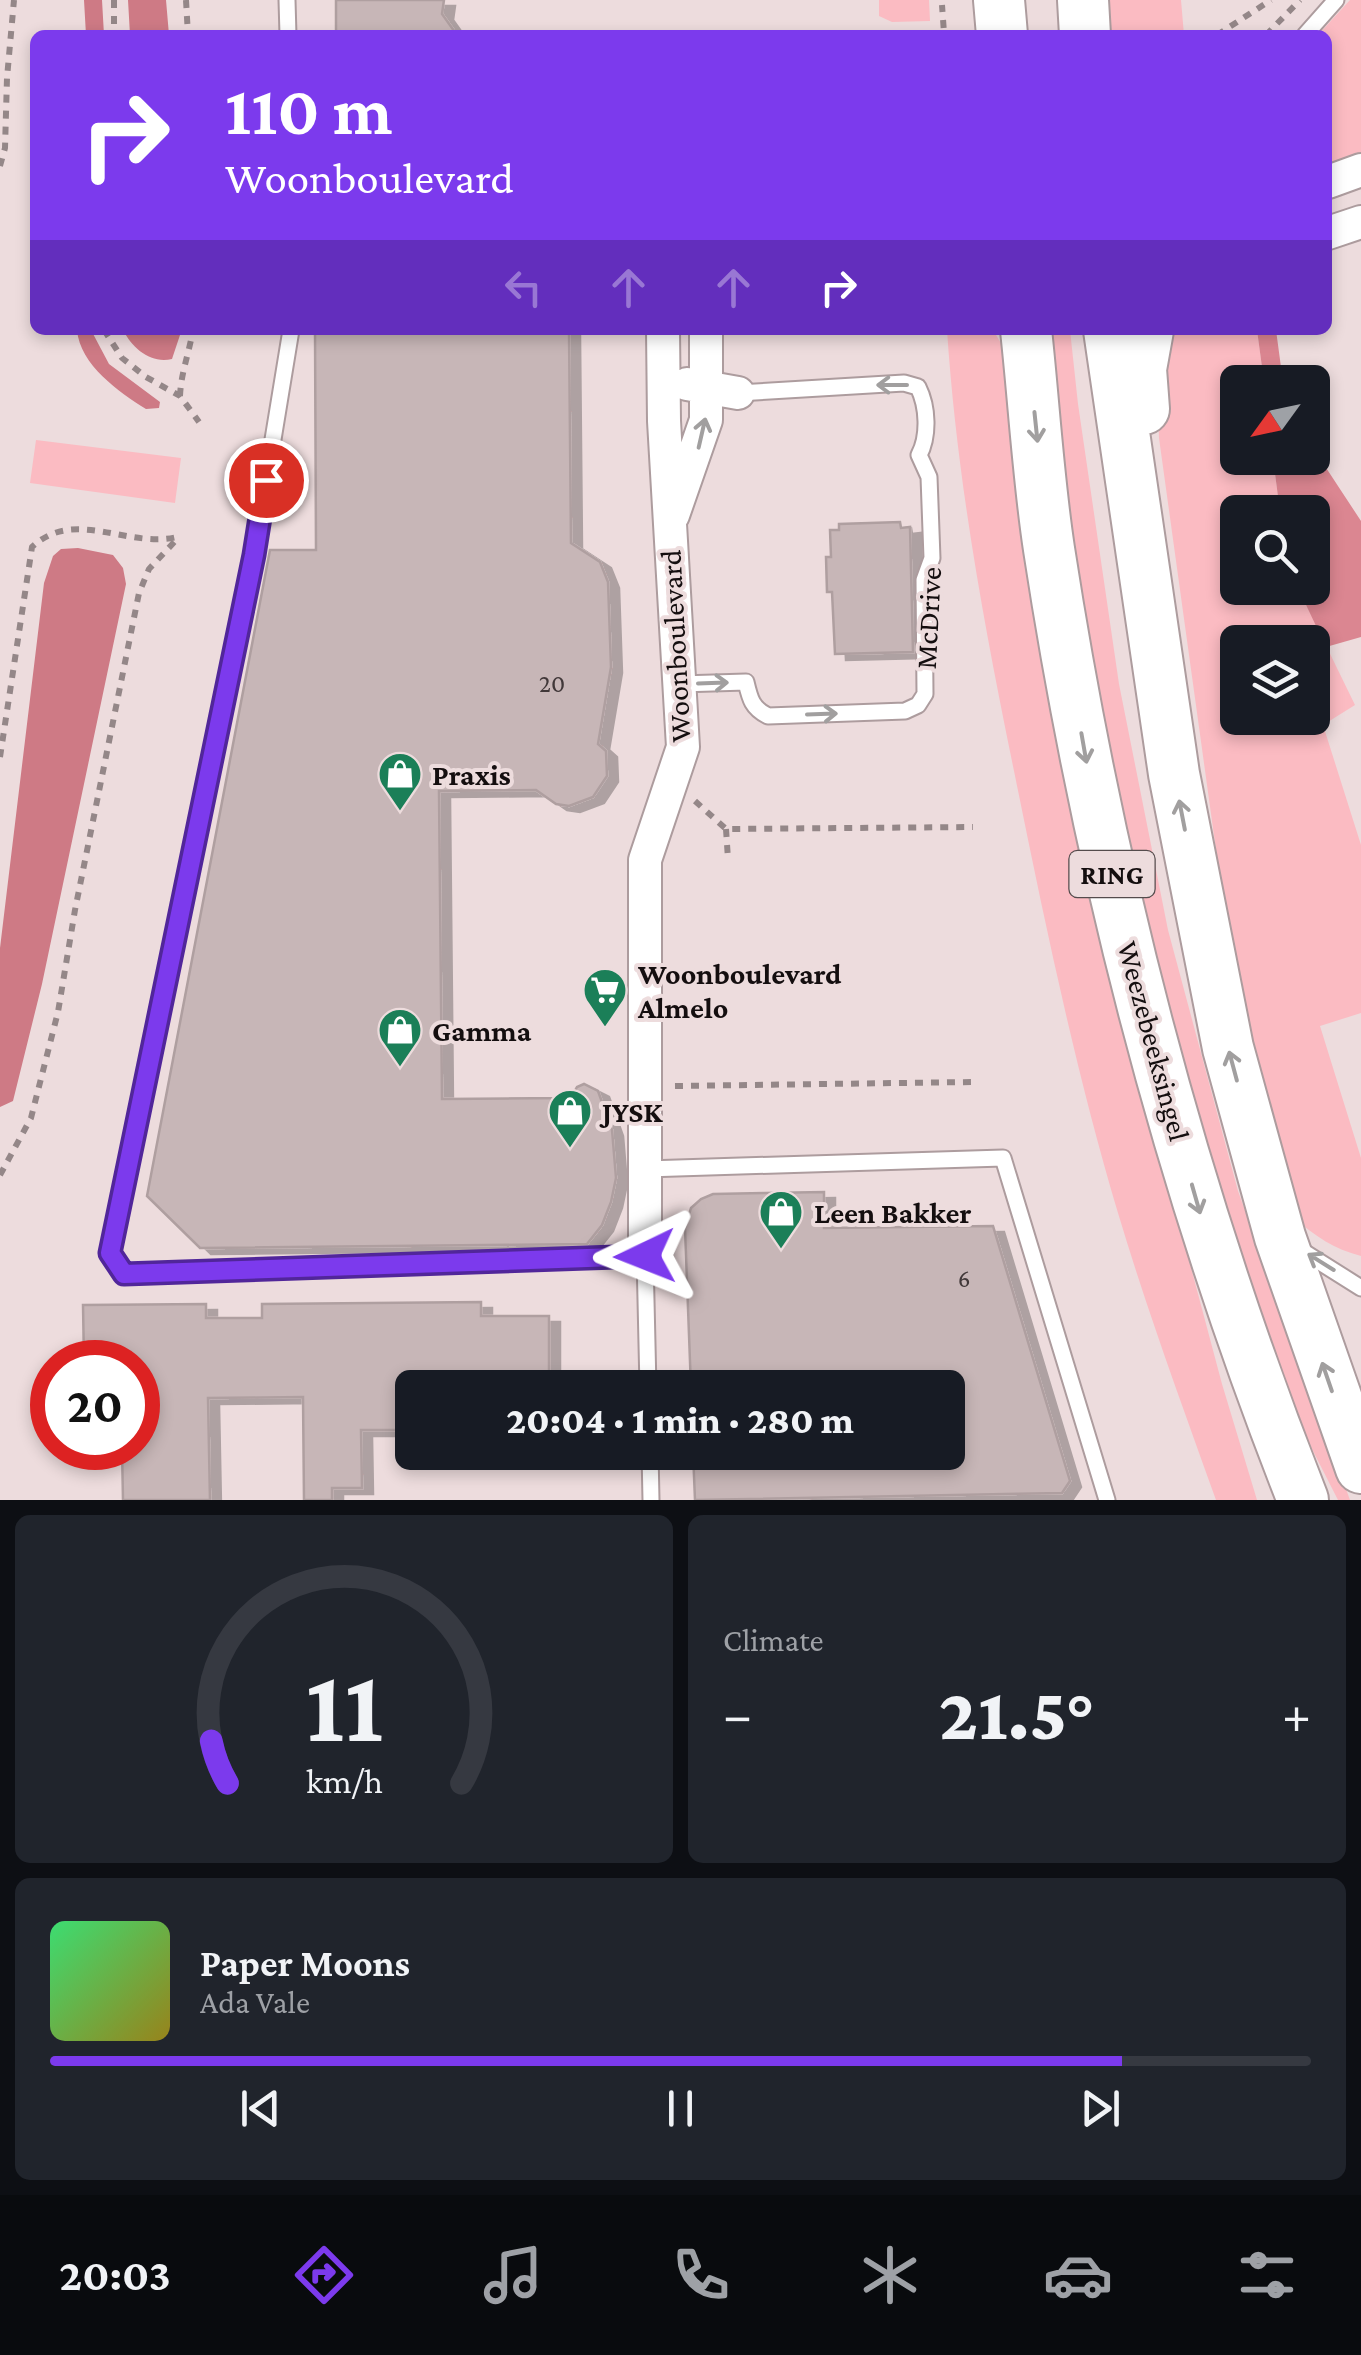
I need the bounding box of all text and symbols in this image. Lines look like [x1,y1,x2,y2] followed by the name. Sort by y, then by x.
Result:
[60,70,190,200] icon: right
[225,71,393,149] text: 110 m
[225,153,514,203] text: Woonboulevard
[496,260,551,315] icon: left
[601,260,656,315] icon: ahead
[706,260,761,315] icon: ahead
[811,260,866,315] icon: right
[1220,365,1330,475] north arrow
[1220,365,1330,735] map controls
[876,376,908,394] one-way arrow
[1027,410,1046,443] one-way arrow
[694,418,712,450] one-way arrow
[224,438,309,523] pin
[239,453,294,508] icon: arrive
[1220,495,1330,605] button: search
[653,549,697,743] street label: Woonboulevard
[909,566,947,670] street label: McDrive
[1220,625,1330,735] button: layers
[539,670,565,697] house number: 20
[697,673,729,692] one-way arrow
[805,705,837,724] one-way arrow
[1076,731,1095,763] one-way arrow
[377,751,423,812] shop icon: Praxis
[432,758,511,791] place label: Praxis
[1172,799,1191,832] one-way arrow
[1070,851,1154,897] road number: RING
[1110,937,1197,1145] street label: Weezebeeksingel
[637,957,842,1024] place label: Woonboulevard Almelo
[582,967,628,1028] supermarket icon: Woonboulevard Almelo
[377,1007,423,1068] shop icon: Gamma
[432,1014,532,1047] place label: Gamma
[1223,1051,1242,1082] one-way arrow
[547,1088,593,1149] shop icon: JYSK
[599,1095,663,1128] place label: JYSK
[1188,1183,1206,1215] one-way arrow
[758,1189,804,1250] shop icon: Leen Bakker
[814,1196,971,1229] place label: Leen Bakker
[593,1204,697,1308] position arrow
[1307,1252,1336,1273] one-way arrow
[958,1265,970,1292] house number: 6
[30,1340,160,1470] speed limit sign: 20
[1317,1361,1335,1393] one-way arrow
[506,1399,854,1441] text: 20:04 · 1 min · 280 m
[723,1622,824,1658] text: Climate
[305,1648,383,1763] text: 11
[939,1672,1095,1755] text: 21.5°
[723,1684,752,1745] text: −
[1282,1684,1311,1745] text: +
[305,1761,383,1801] text: km/h
[200,1942,410,1984] text: Paper Moons
[200,1984,310,2020] text: Ada Vale
[233,2081,288,2136] icon: previous
[653,2081,708,2136] icon: pause
[1073,2081,1128,2136] icon: next
[289,2240,359,2310] icon: directions
[478,2240,548,2310] icon: music
[666,2240,736,2310] icon: phone
[855,2240,925,2310] icon: climate
[1043,2240,1113,2310] icon: car
[1232,2240,1302,2310] icon: filters
[59,2250,171,2300] text: 20:03

